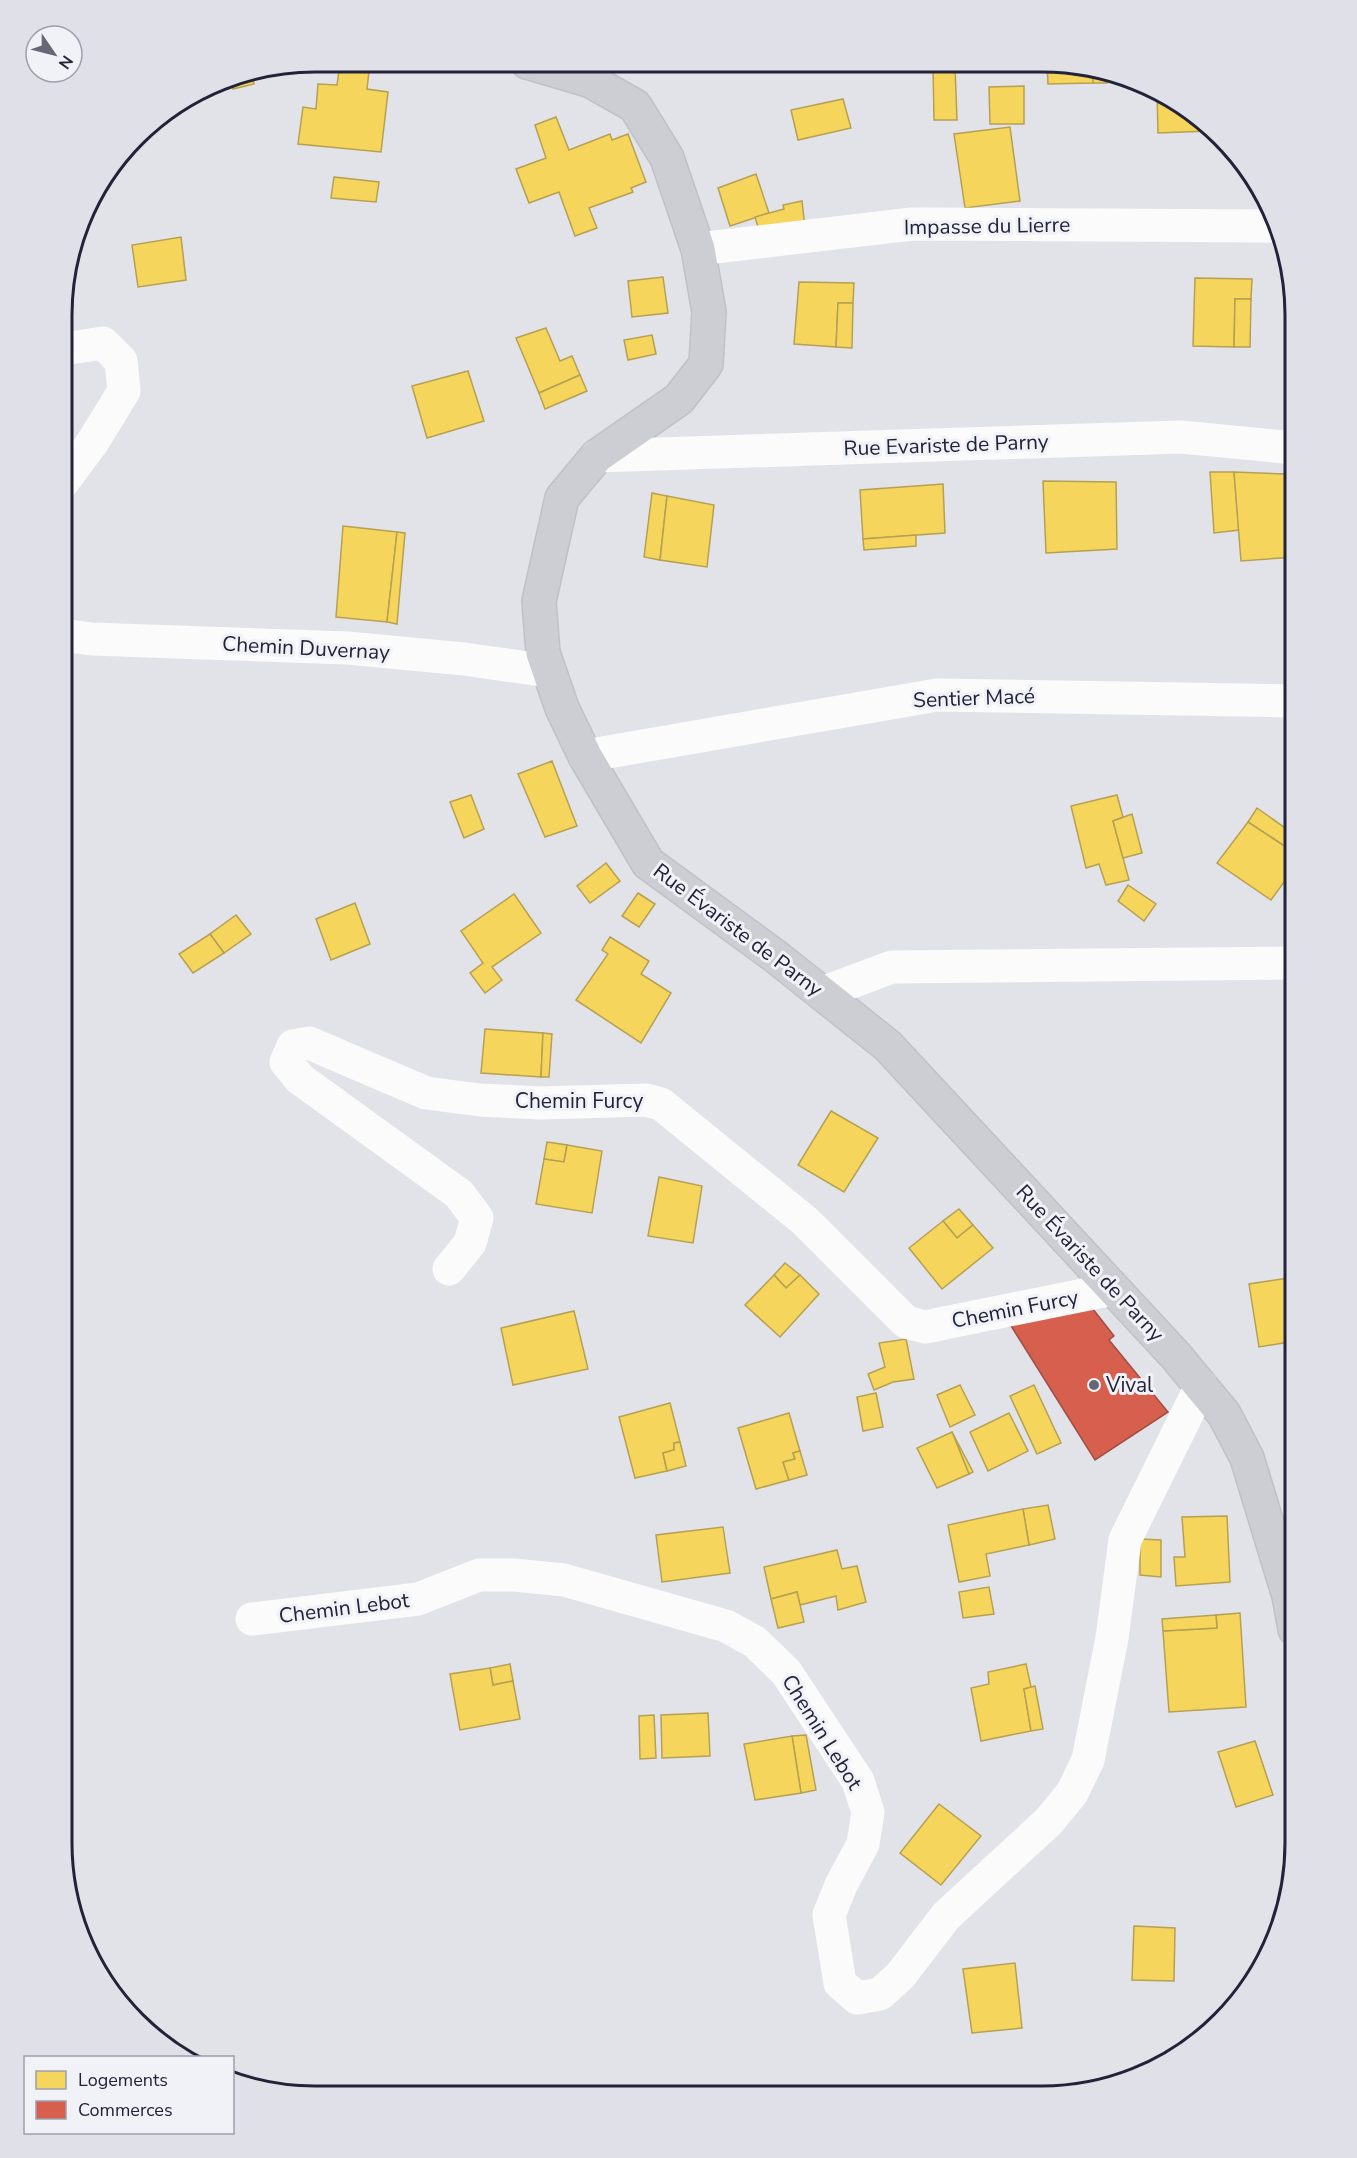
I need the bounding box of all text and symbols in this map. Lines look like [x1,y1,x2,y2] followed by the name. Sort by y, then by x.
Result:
[24,24,84,84] north arrow
[53,51,78,73] text: N
[904,211,1070,241] street label: Impasse du Lierre
[843,427,1049,463] street label: Rue Evariste de Parny
[221,630,391,666] street label: Chemin Duvernay
[913,682,1035,714] street label: Sentier Macé
[648,857,829,1003] street label: Rue Évariste de Parny
[515,1087,643,1115] street label: Chemin Furcy
[1010,1178,1170,1348] street label: Rue Évariste de Parny
[949,1283,1081,1335] street label: Chemin Furcy
[1105,1371,1154,1399] place label: Vival
[1087,1378,1101,1392] marker: Vival
[277,1586,411,1630] street label: Chemin Lebot
[775,1669,869,1796] street label: Chemin Lebot
[24,2056,234,2134] legend
[78,2068,168,2092] text: Logements
[78,2098,173,2122] text: Commerces

